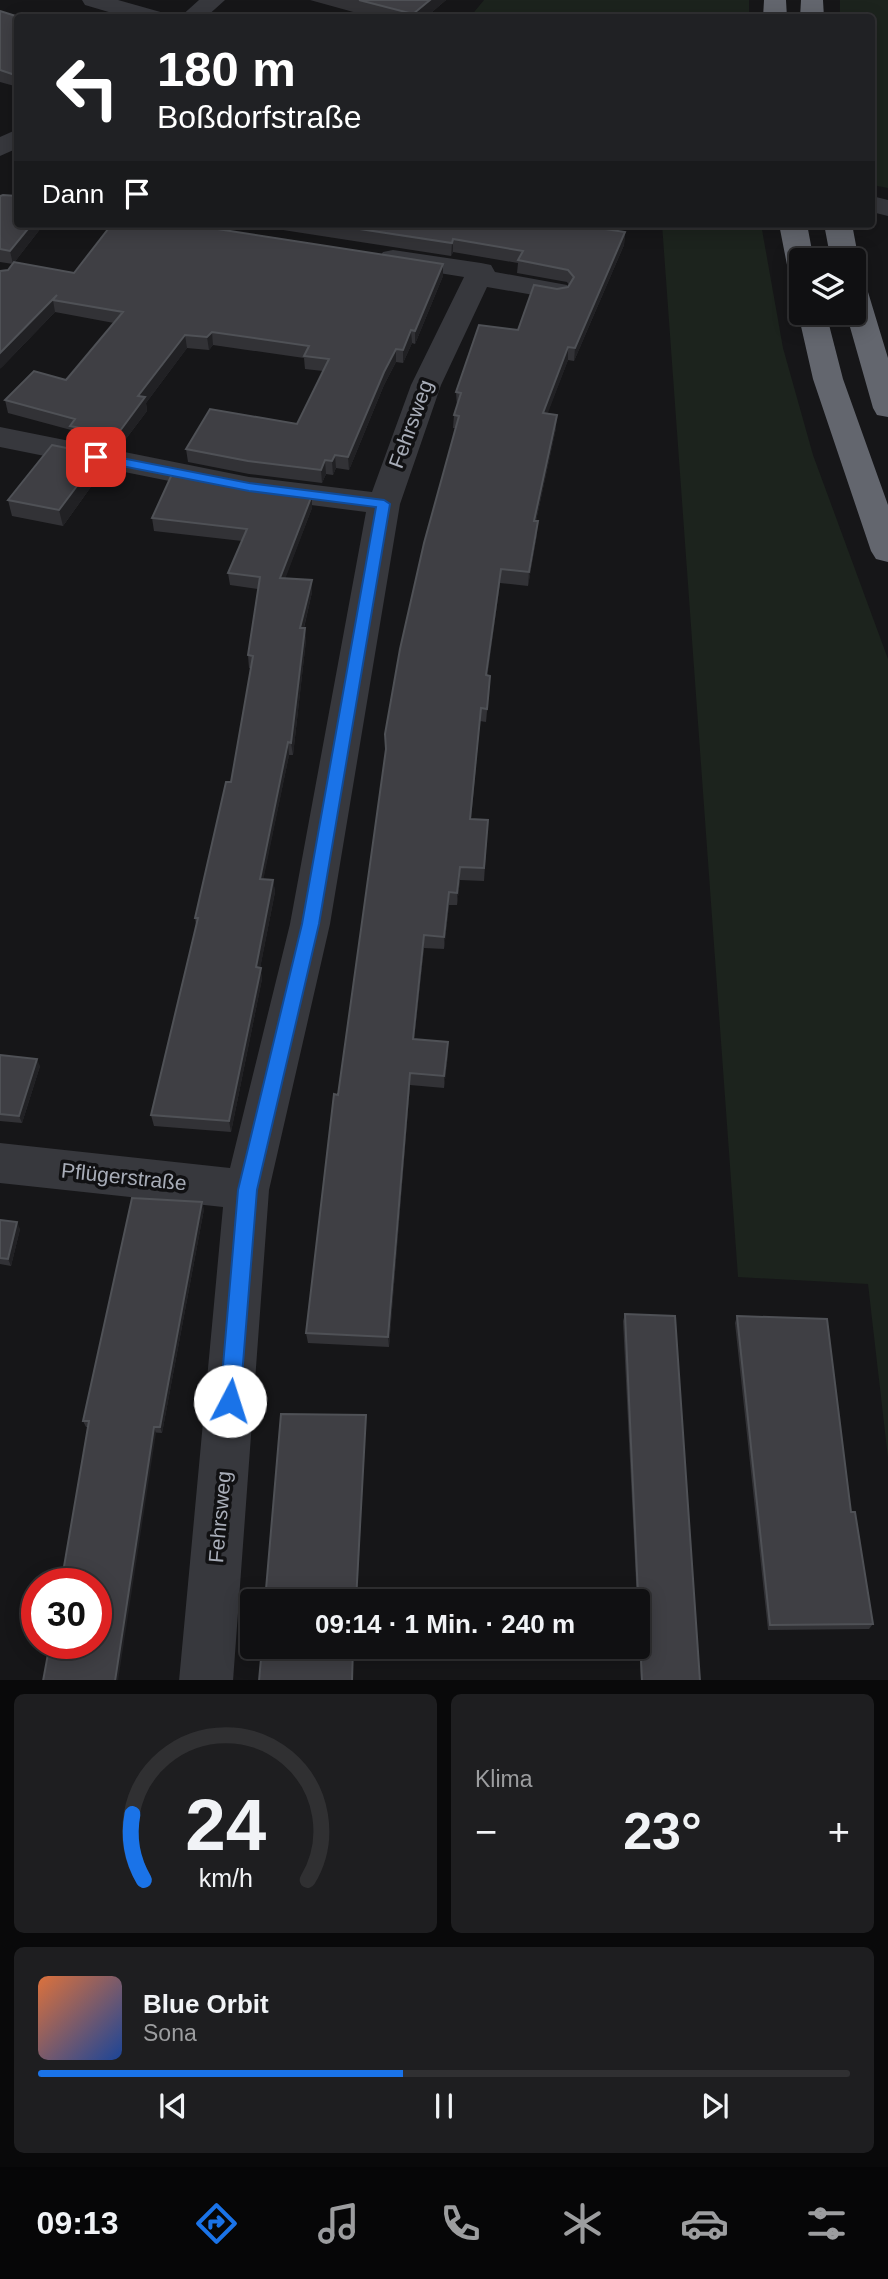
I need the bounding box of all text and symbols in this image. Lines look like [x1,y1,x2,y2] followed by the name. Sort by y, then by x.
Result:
[42,42,133,133] icon: left
[157,42,296,96] text: 180 m
[157,99,362,135] text: Boßdorfstraße
[118,175,156,213] icon: arrive
[42,179,104,209] text: Dann
[789,248,866,325] map controls
[789,248,866,325] button: layers
[384,377,437,471] street label: Fehrsweg
[66,427,126,487] pin
[77,438,115,476] icon: arrive
[60,1158,188,1195] street label: Pflügerstraße
[193,1364,267,1438] position arrow
[204,1470,235,1564] street label: Fehrsweg
[21,1568,112,1659] speed limit sign: 30
[315,1609,575,1639] text: 09:14 · 1 Min. · 240 m
[475,1766,533,1792] text: Klima
[185,1784,266,1865] text: 24
[623,1802,702,1860] text: 23°
[475,1811,497,1853] text: −
[828,1811,850,1853] text: +
[198,1863,253,1891] text: km/h
[143,1989,269,2019] text: Blue Orbit
[143,2020,197,2046] text: Sona
[154,2087,192,2125] icon: previous
[425,2087,463,2125] icon: pause
[696,2087,734,2125] icon: next
[192,2199,241,2248] icon: directions
[314,2199,363,2248] icon: music
[436,2199,485,2248] icon: phone
[558,2199,607,2248] icon: climate
[680,2199,729,2248] icon: car
[802,2199,851,2248] icon: filters
[37,2205,118,2241] text: 09:13

